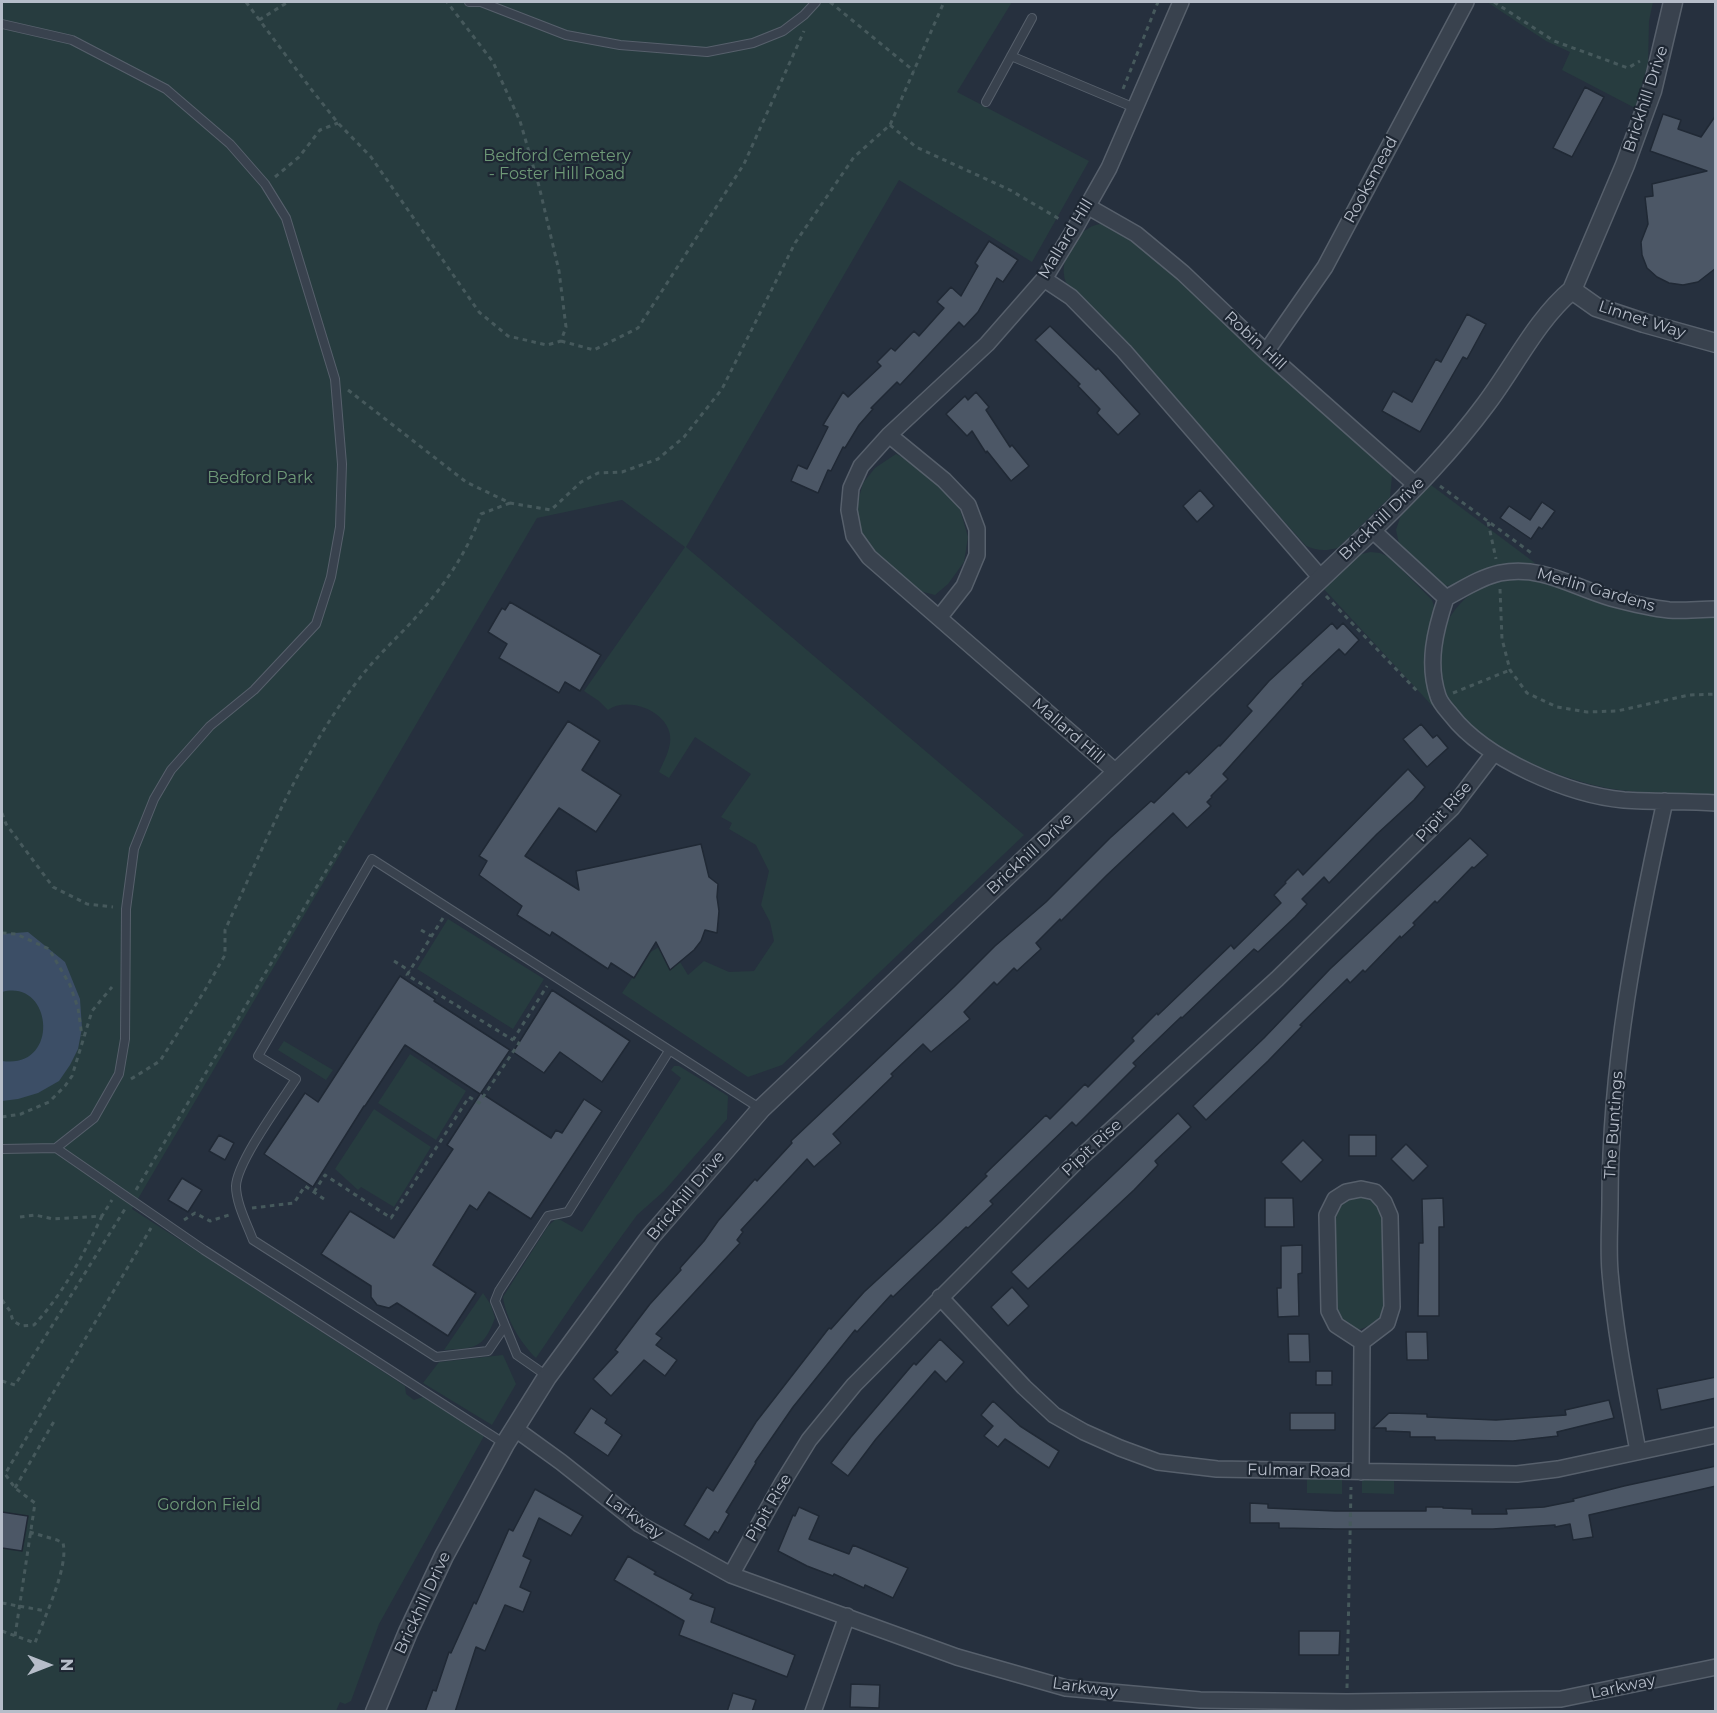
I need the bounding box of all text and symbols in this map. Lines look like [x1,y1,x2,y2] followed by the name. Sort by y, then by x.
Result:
[1620,43,1672,155] street label: Brickhill Drive
[1340,133,1402,227] street label: Rooksmead
[483,146,631,184] park label: Bedford Cemetery - Foster Hill Road
[1035,196,1097,282] street label: Mallard Hill
[1596,297,1688,343] street label: Linnet Way
[1220,307,1290,375] street label: Robin Hill
[207,468,313,488] park label: Bedford Park
[1335,474,1429,564] street label: Brickhill Drive
[1535,564,1657,616] street label: Merlin Gardens
[1028,694,1108,768] street label: Mallard Hill
[1412,778,1476,846] street label: Pipit Rise
[983,809,1077,899] street label: Brickhill Drive
[1601,1071,1627,1179] street label: The Buntings
[1058,1115,1126,1181] street label: Pipit Rise
[643,1147,729,1245] street label: Brickhill Drive
[1247,1460,1351,1482] street label: Fulmar Road
[742,1471,796,1545] street label: Pipit Rise
[602,1490,666,1544] street label: Larkway
[157,1495,261,1515] park label: Gordon Field
[391,1549,455,1657] street label: Brickhill Drive
[18,1635,78,1695] north arrow
[57,1659,76,1671] text: N
[1589,1671,1657,1703] street label: Larkway
[1051,1674,1119,1702] street label: Larkway

